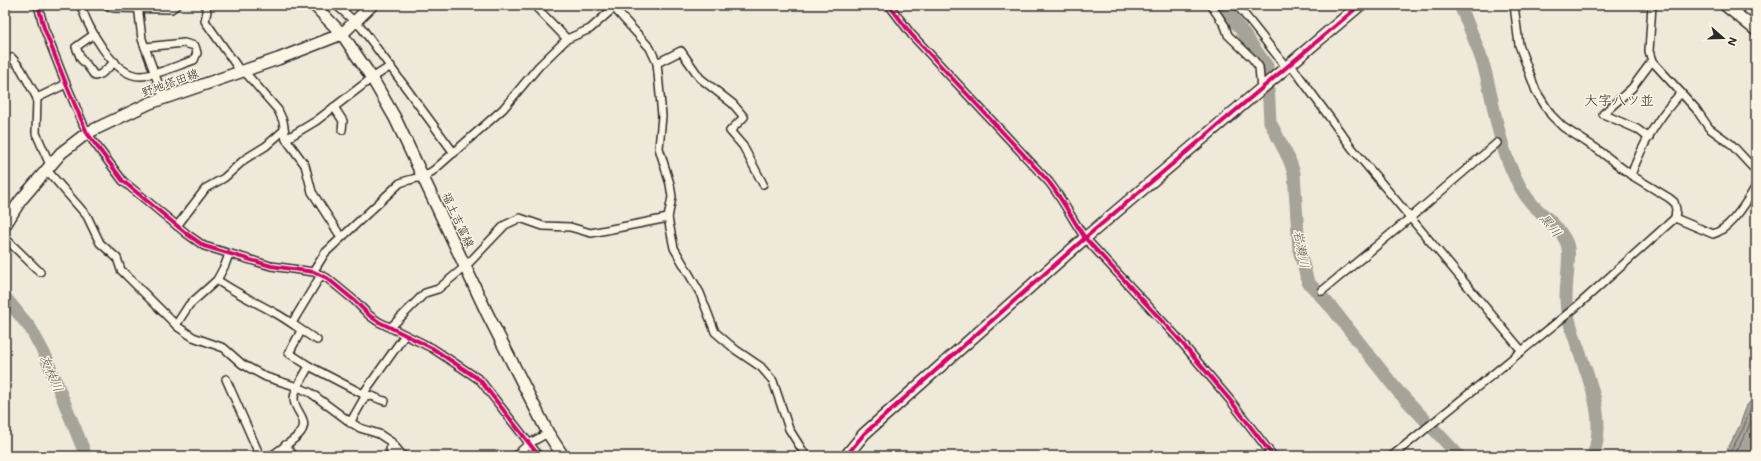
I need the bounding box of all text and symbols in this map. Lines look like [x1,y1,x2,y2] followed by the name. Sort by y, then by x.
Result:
[1703,18,1743,58] north arrow
[1724,35,1741,48] text: N
[139,64,201,100] street label: 野地塔田線
[1584,90,1654,109] district label: 大字八ツ並
[439,189,479,250] street label: 福土吉富線
[1537,209,1566,240] water label: 黒川
[1291,228,1314,270] water label: 岩瀬川
[37,352,68,394] water label: 友枝川

